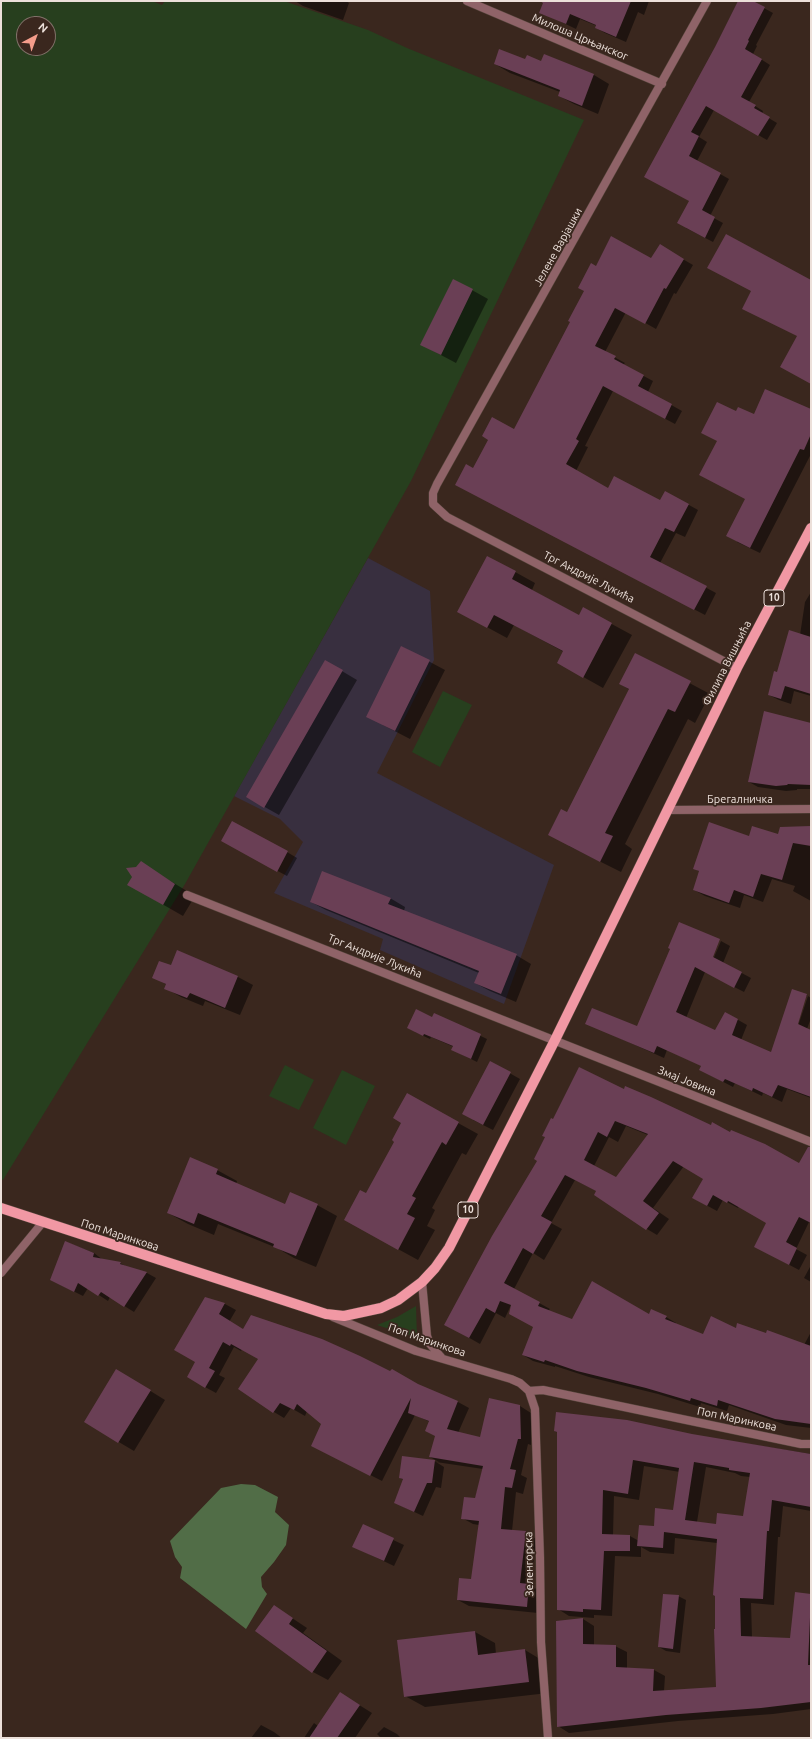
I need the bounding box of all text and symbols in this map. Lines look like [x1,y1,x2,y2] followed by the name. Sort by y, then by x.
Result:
[530,11,630,63] street label: Милоша Црњанског
[16,16,56,56] north arrow
[36,20,50,35] text: N
[531,206,585,288] street label: Јелене Варјашки
[541,548,637,606] street label: Трг Андрије Лукића
[764,590,784,606] road number: 10
[700,618,754,708] street label: Филипа Вишњића
[707,792,773,806] street label: Брегалничка
[326,931,424,981] street label: Трг Андрије Лукића
[656,1063,718,1099] street label: Змај Јовина
[458,1202,478,1218] road number: 10
[79,1216,161,1254] street label: Поп Маринкова
[387,1321,467,1359] street label: Поп Маринкова
[696,1404,778,1434] street label: Поп Маринкова
[522,1531,536,1597] street label: Зеленгорска

